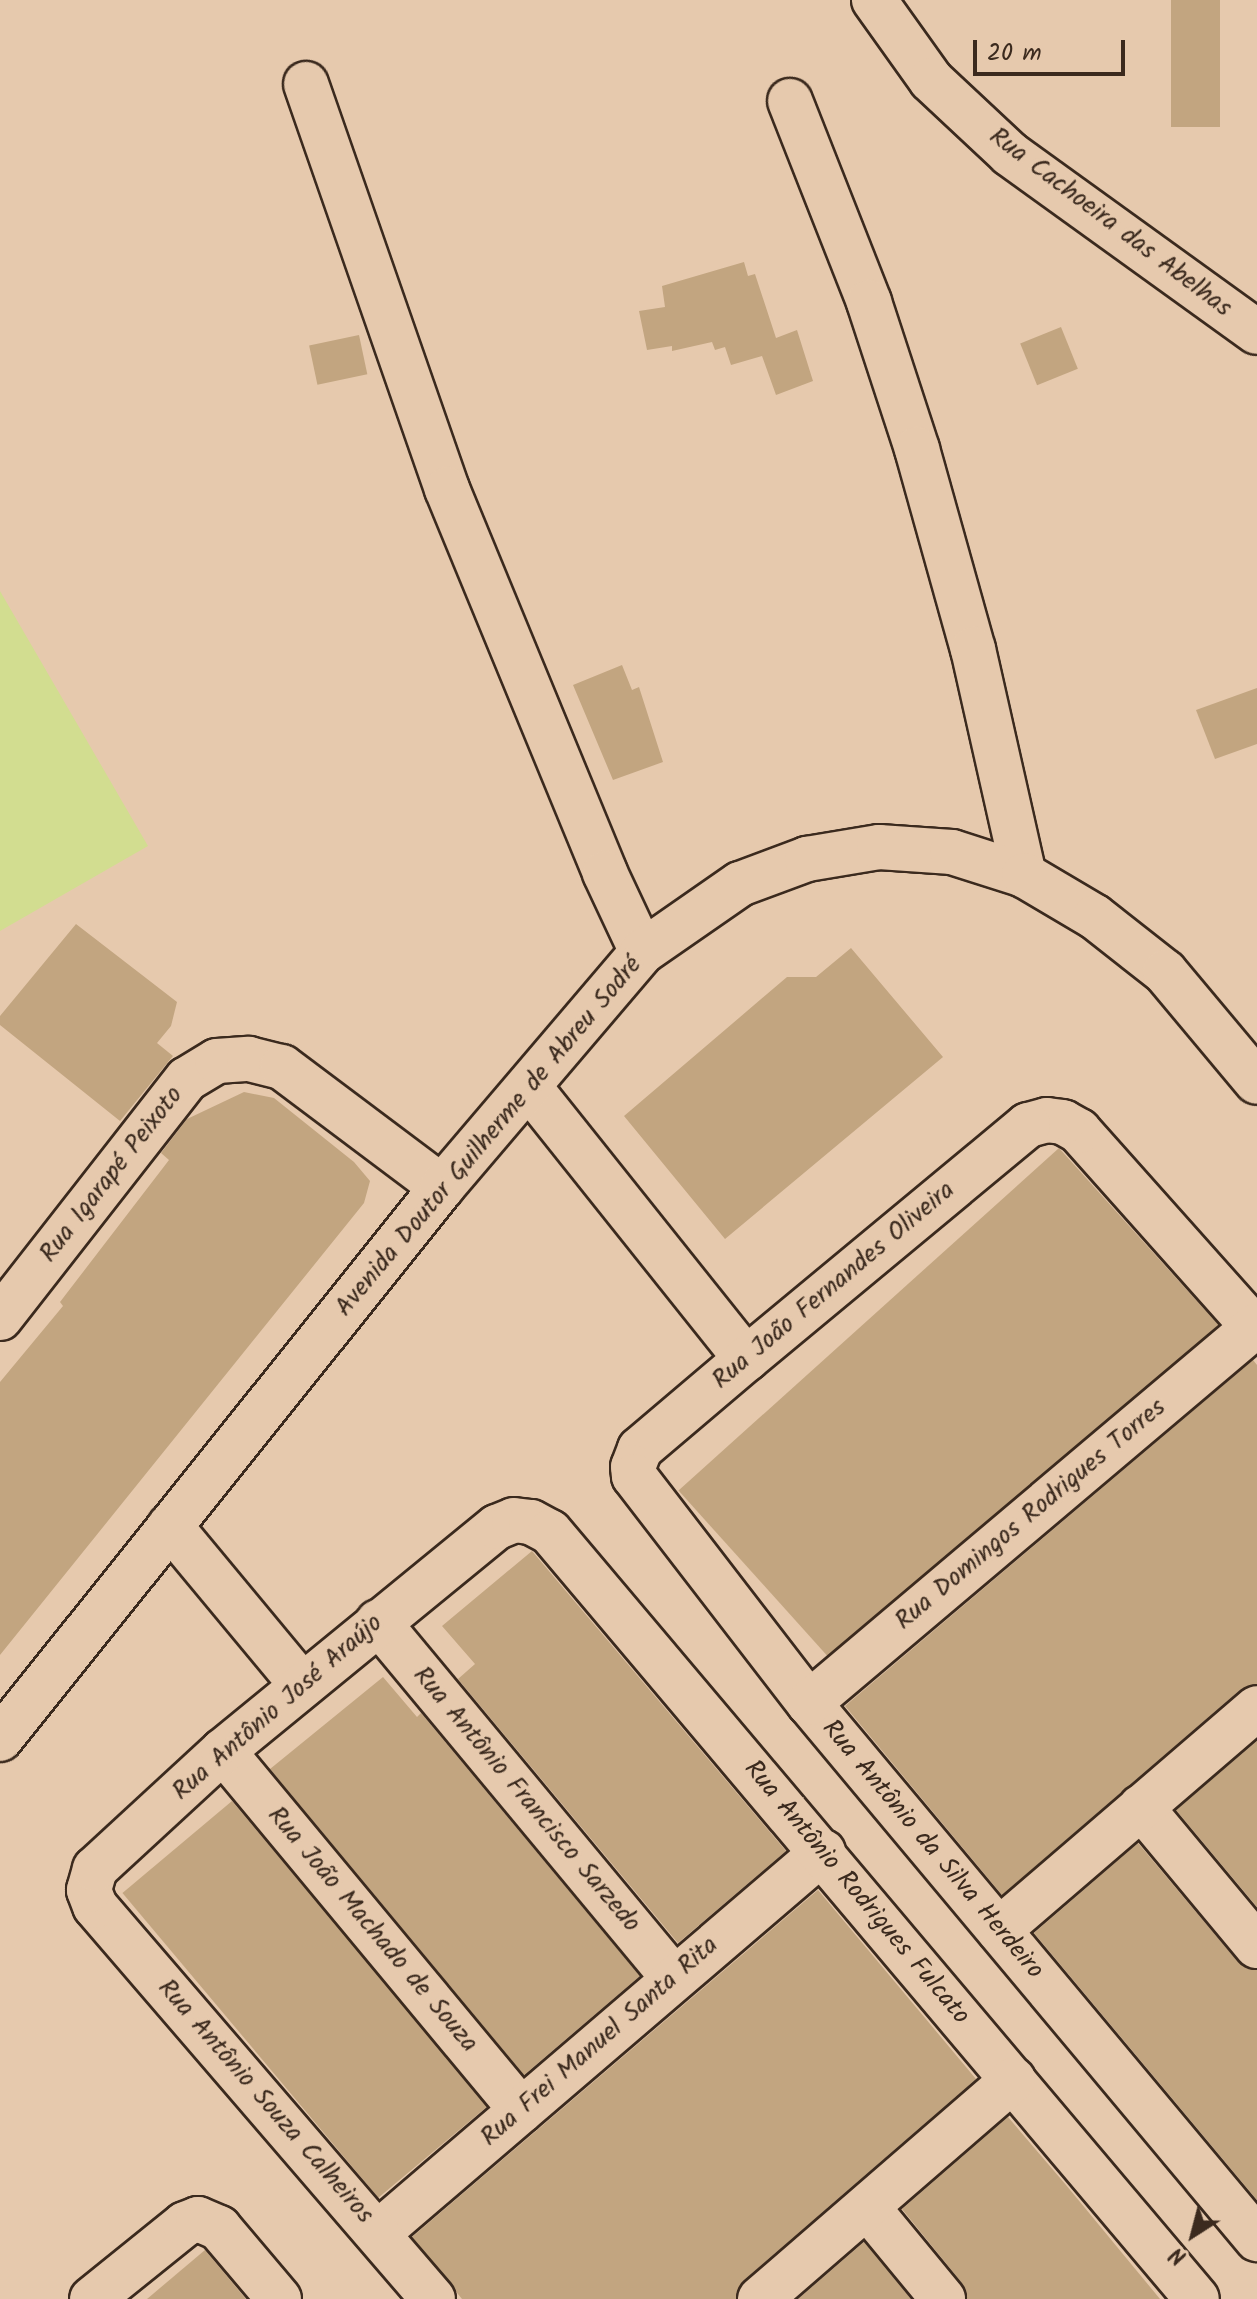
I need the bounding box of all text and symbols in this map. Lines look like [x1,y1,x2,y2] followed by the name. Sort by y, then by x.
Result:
[977,24,1129,74] scale bar
[987,34,1042,73] text: 20 m
[982,122,1238,324] street label: Rua Cachoeira das Abelhas
[329,951,649,1323] street label: Avenida Doutor Guilherme de Abreu Sodré
[34,1081,190,1269] street label: Rua Igarapé Peixoto
[706,1175,962,1397] street label: Rua João Fernandes Oliveira
[889,1393,1173,1637] street label: Rua Domingos Rodrigues Torres
[167,1608,389,1808] street label: Rua Antônio José Araújo
[406,1661,646,1939] street label: Rua Antônio Francisco Sarzedo
[814,1714,1050,1986] street label: Rua Antônio da Silva Herdeiro
[736,1755,976,2031] street label: Rua Antônio Rodrigues Fulcato
[260,1801,484,2059] street label: Rua João Machado de Souza
[475,1930,725,2154] street label: Rua Frei Manuel Santa Rita
[150,1973,380,2231] street label: Rua Antônio Souza Calheiros
[1153,2195,1233,2275] north arrow
[1163,2237,1195,2273] text: N

